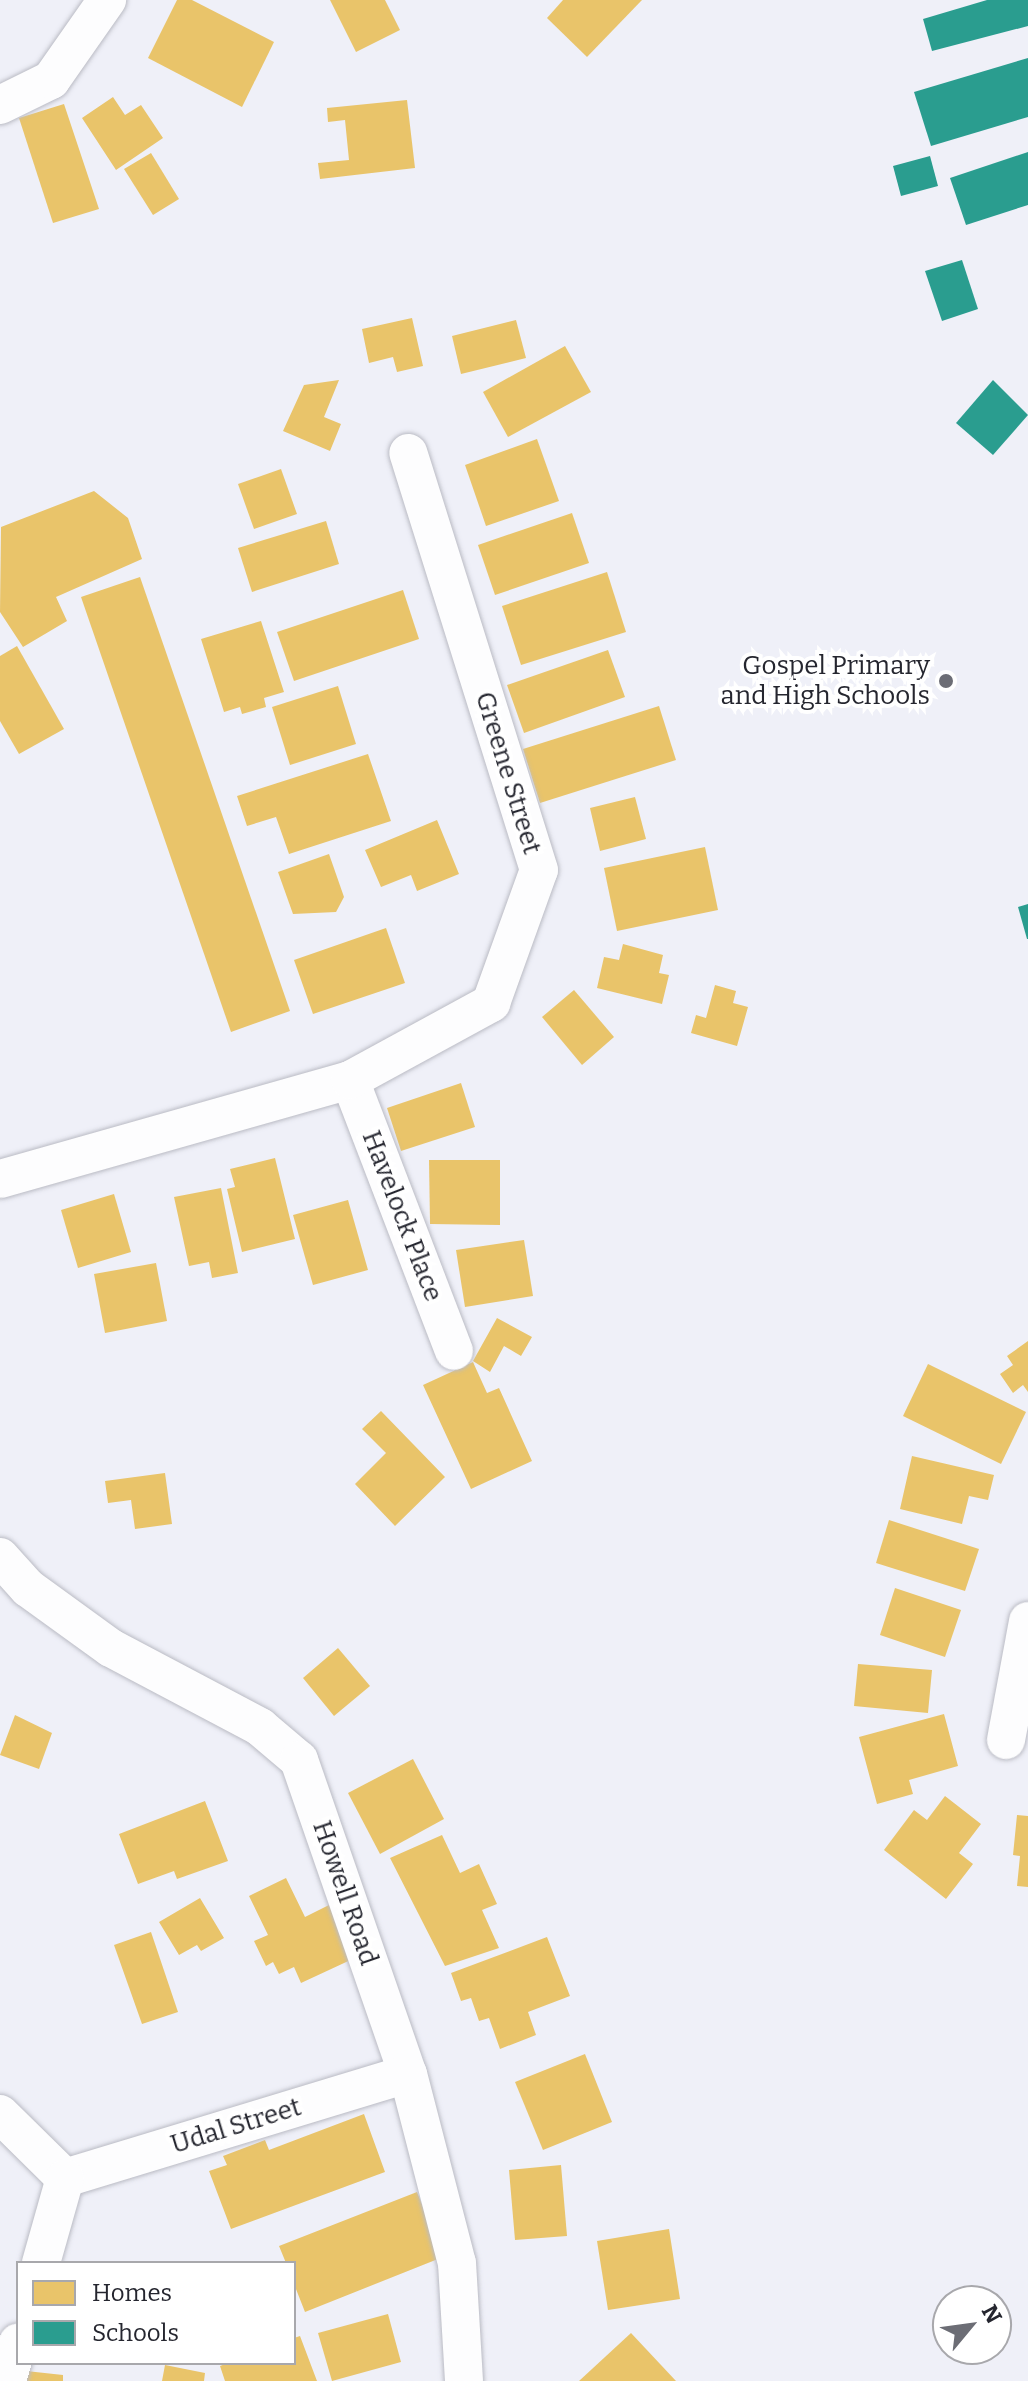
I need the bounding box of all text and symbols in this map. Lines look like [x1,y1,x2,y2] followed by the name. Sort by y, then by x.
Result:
[721,650,930,712] place label: Gospel Primary and High Schools
[937,672,955,690] marker: Gospel Primary and High Schools
[469,688,547,858] street label: Greene Street
[355,1126,449,1306] street label: Havelock Place
[306,1817,384,1969] street label: Howell Road
[167,2091,305,2161] street label: Udal Street
[16,2261,296,2365] legend
[92,2279,172,2307] text: Homes
[932,2285,1012,2365] north arrow
[976,2300,1008,2328] text: N
[92,2319,179,2347] text: Schools

